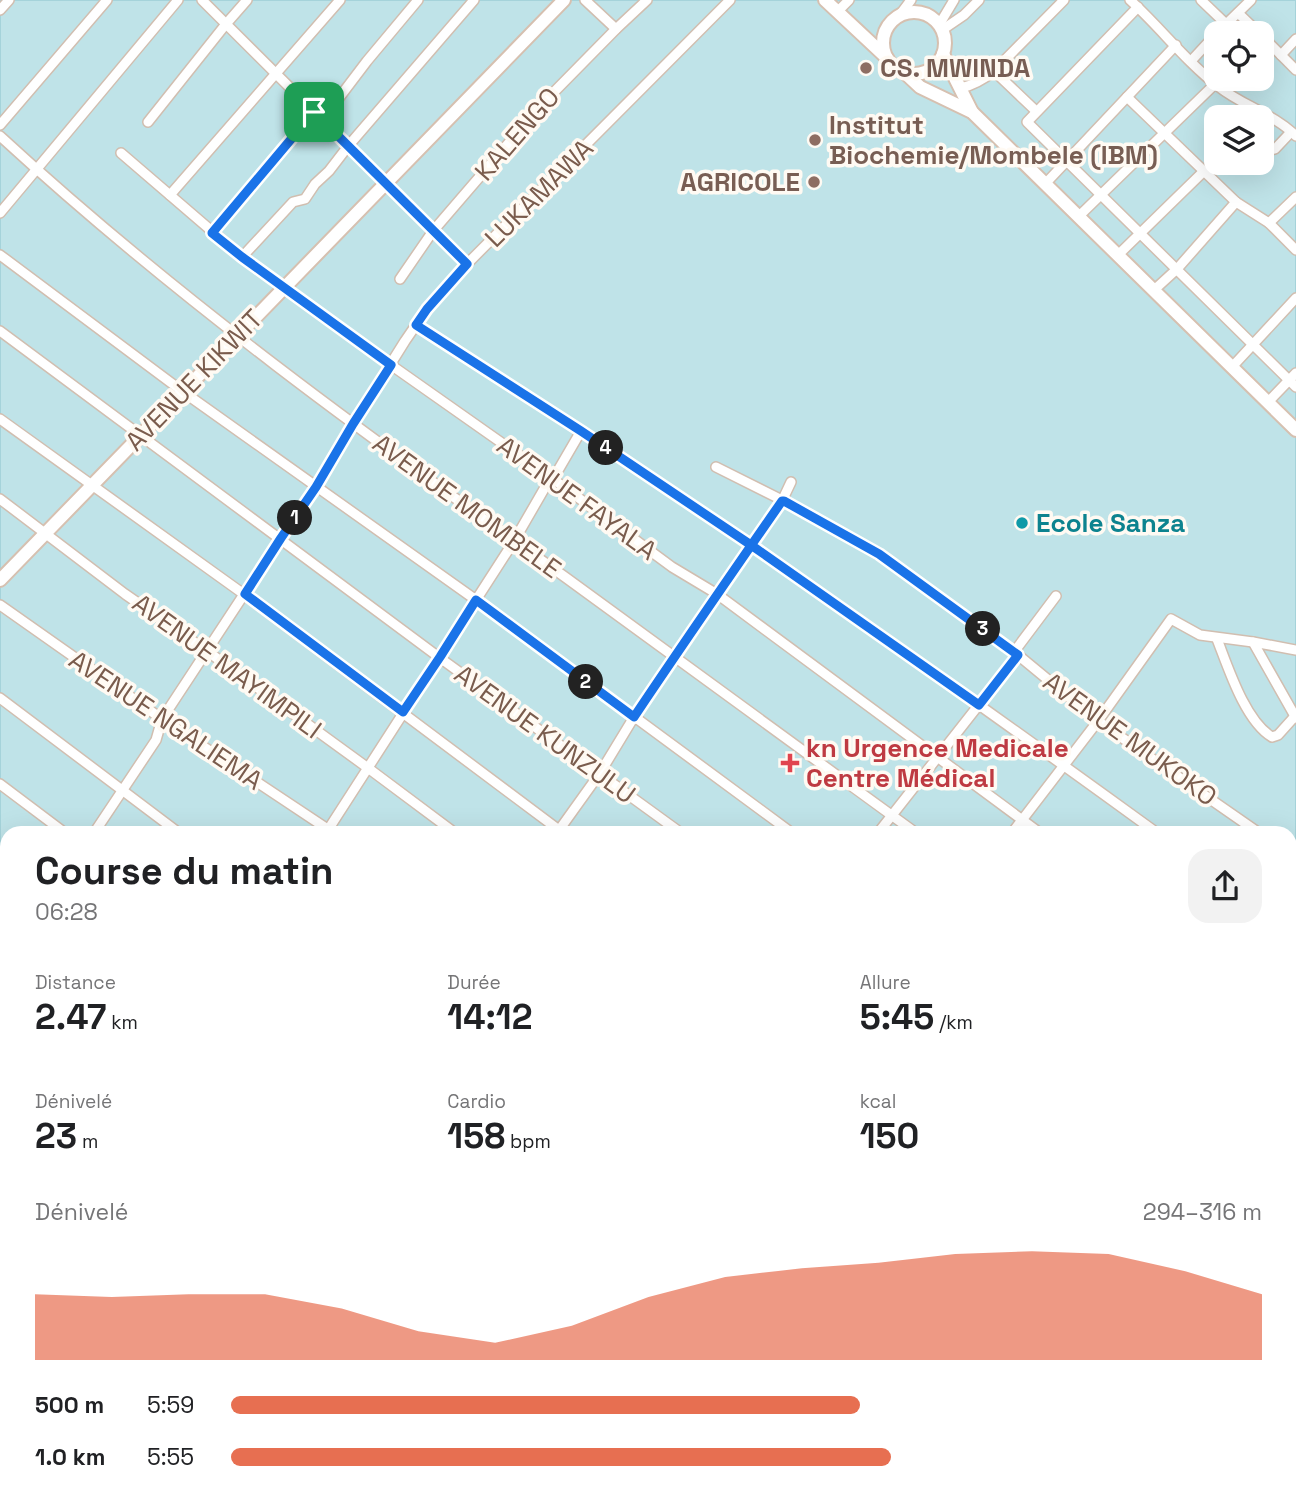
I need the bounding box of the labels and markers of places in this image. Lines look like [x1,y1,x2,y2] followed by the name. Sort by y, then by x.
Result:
[880,51,1031,85] place label: CS. MWINDA
[858,60,874,76] marker: CS. MWINDA
[284,82,344,142] pin
[829,108,1158,172] place label: Institut Biochemie/Mombele (IBM)
[807,132,823,148] marker: Institut Biochemie/Mombele (IBM)
[680,165,800,199] place label: AGRICOLE
[806,174,822,190] marker: AGRICOLE
[588,430,624,466] pin: 4
[278,500,312,536] pin: 1
[1036,506,1185,540] place label: Ecole Sanza
[1014,515,1030,531] marker: Ecole Sanza
[965,612,1000,646] pin: 3
[568,664,604,700] pin: 2
[806,731,1069,795] place label: kn Urgence Medicale Centre Médical
[780,753,800,773] marker: kn Urgence Medicale Centre Médical

